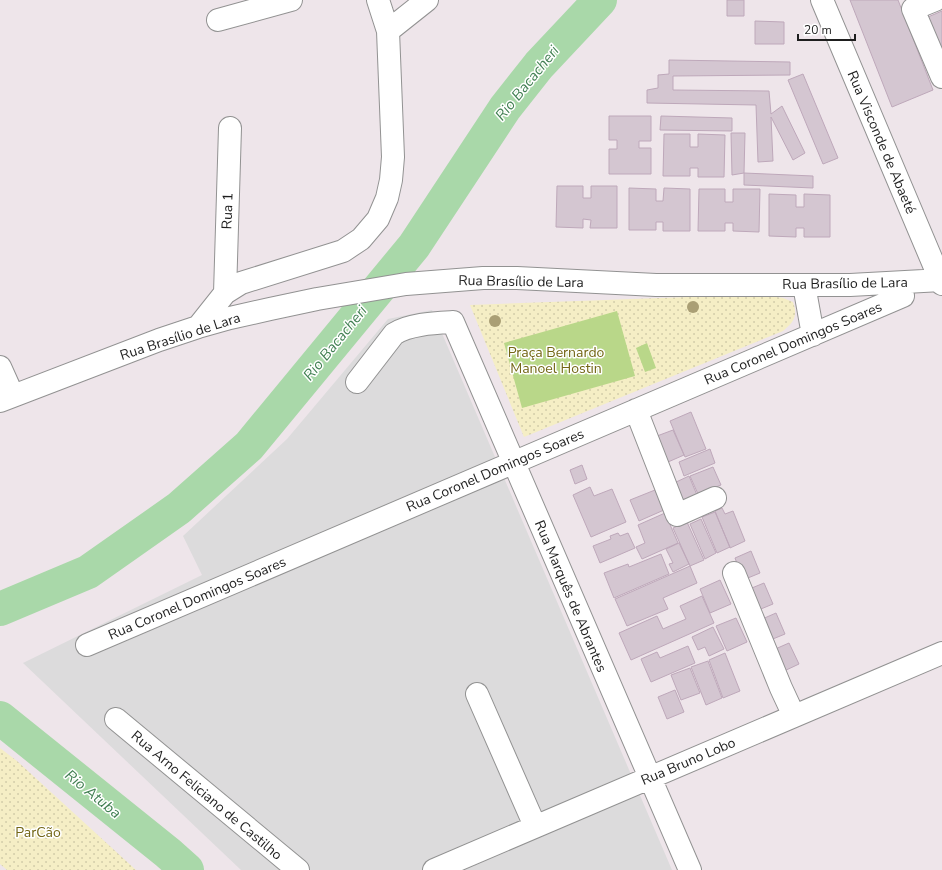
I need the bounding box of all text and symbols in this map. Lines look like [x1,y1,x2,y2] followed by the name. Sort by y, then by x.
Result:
[798,16,855,42] scale bar
[804,22,832,38] text: 20 m
[491,41,564,125] water label: Rio Bacacheri
[843,68,920,217] street label: Rua Visconde de Abaeté
[217,192,238,230] street label: Rua 1
[458,271,584,292] street label: Rua Brasílio de Lara
[782,273,908,294] street label: Rua Brasílio de Lara
[701,297,885,390] street label: Rua Coronel Domingos Soares
[299,301,372,385] water label: Rio Bacacheri
[117,308,243,365] street label: Rua Brasílio de Lara
[508,343,605,378] park label: Praça Bernardo Manoel Hostin
[403,424,587,517] street label: Rua Coronel Domingos Soares
[530,517,611,675] street label: Rua Marquês de Abrantes
[105,552,289,645] street label: Rua Coronel Domingos Soares
[127,726,287,865] street label: Rua Arno Feliciano de Castilho
[638,733,739,790] street label: Rua Bruno Lobo
[61,765,125,823] water label: Rio Atuba
[15,823,61,842] park label: ParCão

